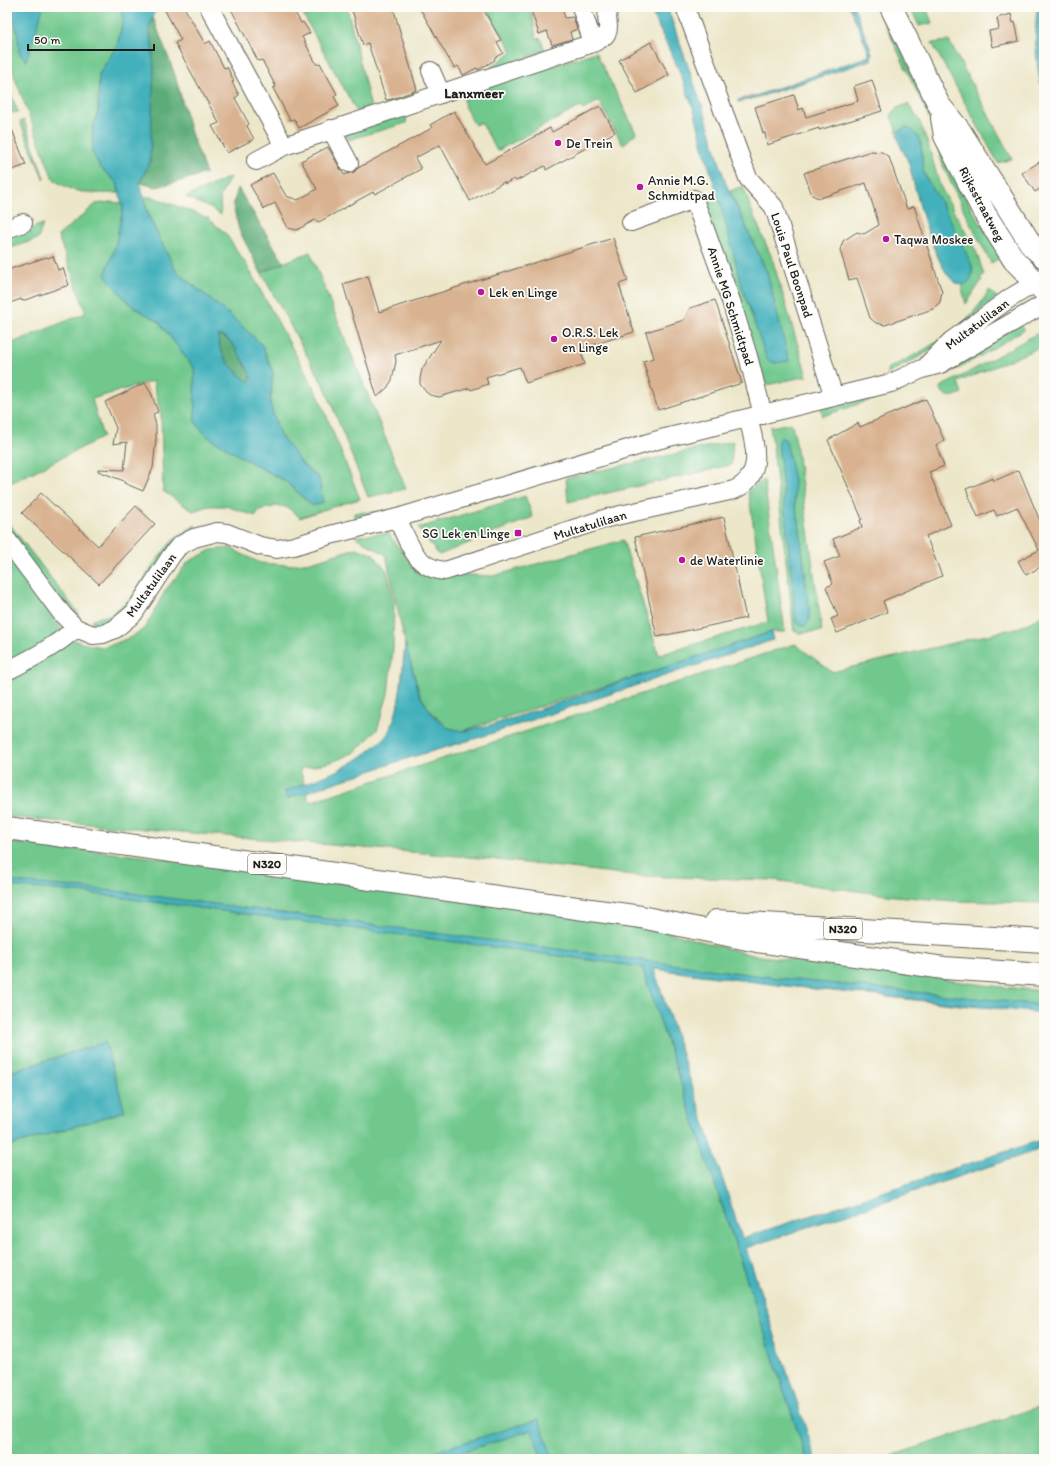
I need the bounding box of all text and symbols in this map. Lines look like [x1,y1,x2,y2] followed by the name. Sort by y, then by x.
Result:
[28,26,154,52] scale bar
[34,33,60,47] text: 50 m
[444,85,504,102] district label: Lanxmeer
[566,136,613,151] place label: De Trein
[553,138,563,148] marker: De Trein
[956,164,1008,244] street label: Rijksstraatweg
[648,173,715,203] place label: Annie M.G. Schmidtpad
[635,182,645,192] marker: Annie M.G. Schmidtpad
[768,211,816,319] street label: Louis Paul Boonpad
[894,232,974,247] place label: Taqwa Moskee
[881,234,891,244] marker: Taqwa Moskee
[705,245,757,367] street label: Annie MG Schmidtpad
[489,285,558,300] place label: Lek en Linge
[476,287,486,297] marker: Lek en Linge
[942,295,1012,353] street label: Multatulilaan
[562,325,619,355] place label: O.R.S. Lek en Linge
[549,334,559,344] marker: O.R.S. Lek en Linge
[552,507,629,543] street label: Multatulilaan
[422,526,510,541] place label: SG Lek en Linge
[513,528,523,538] marker: SG Lek en Linge
[123,549,180,620] street label: Multatulilaan
[690,553,764,568] place label: de Waterlinie
[677,555,687,565] marker: de Waterlinie
[248,854,286,874] road number: N320
[824,919,862,939] road number: N320

